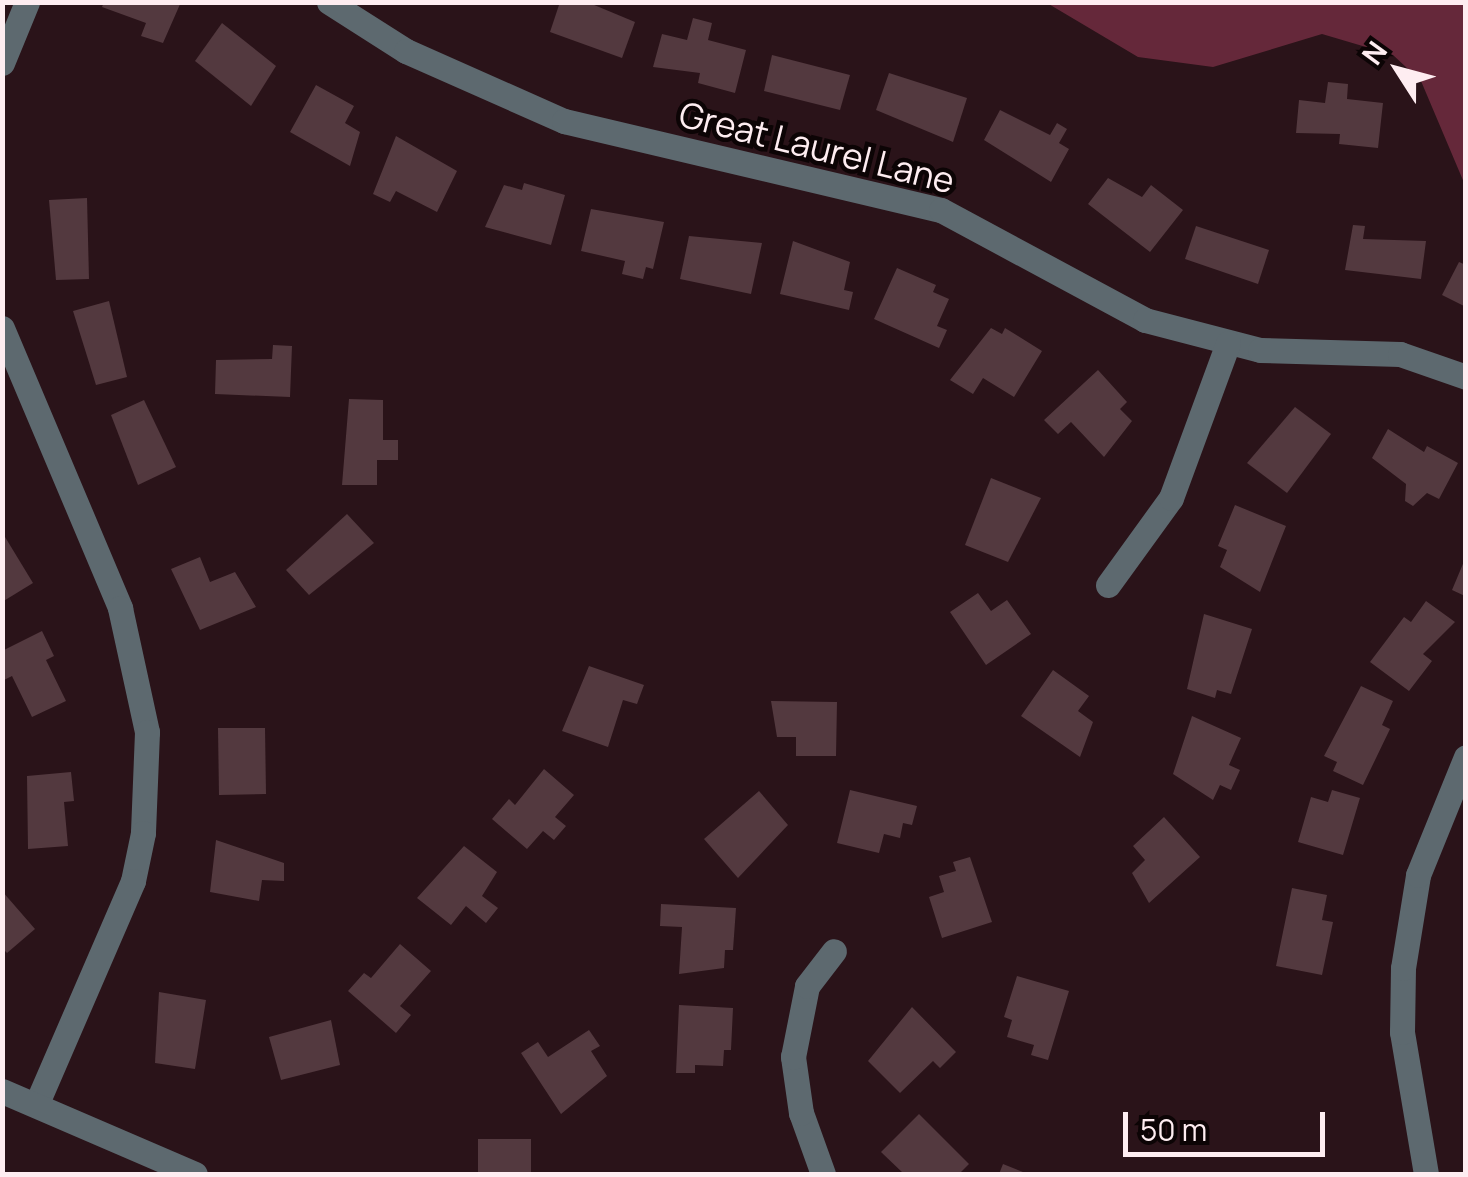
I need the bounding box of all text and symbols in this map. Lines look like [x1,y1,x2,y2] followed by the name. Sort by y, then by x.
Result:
[1348,20,1448,120] north arrow
[1352,33,1395,72] text: N
[675,93,959,201] street label: Great Laurel Lane
[1128,1092,1330,1154] scale bar
[1140,1109,1207,1150] text: 50 m

